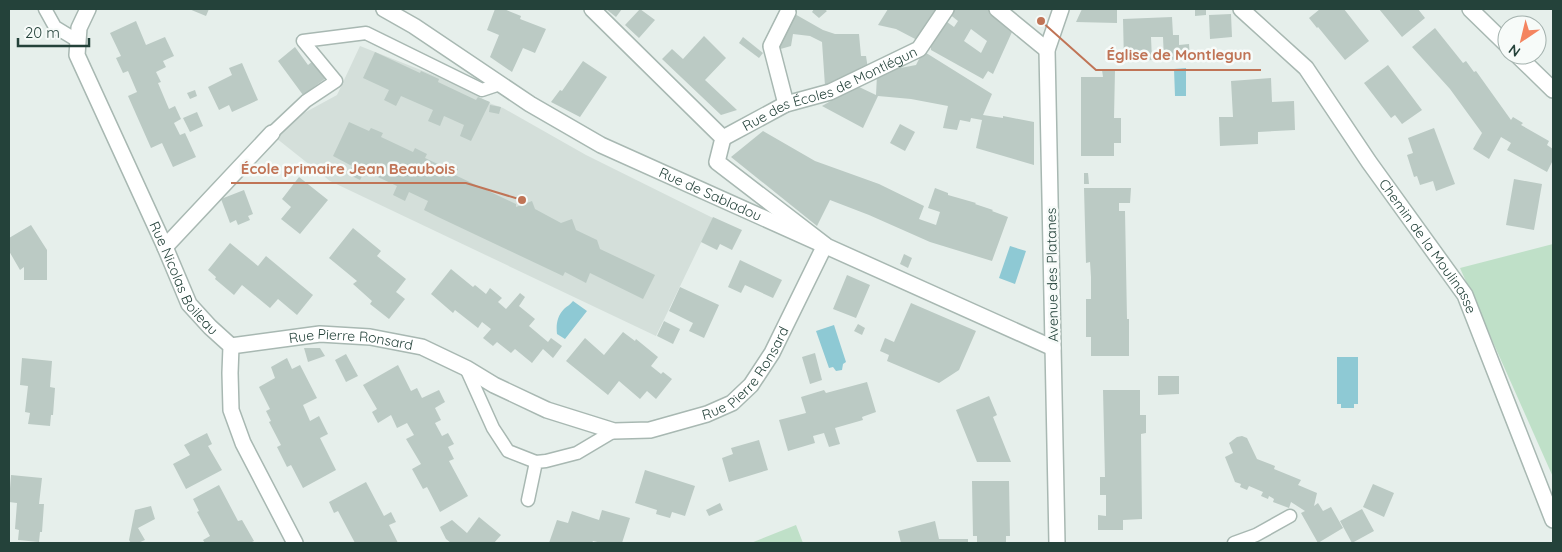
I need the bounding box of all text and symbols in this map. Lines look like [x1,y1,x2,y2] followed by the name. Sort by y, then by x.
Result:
[18,15,89,47] scale bar
[1497,15,1547,65] north arrow
[25,23,60,42] text: 20 m
[1096,40,1261,70] callout: Église de Montlegun
[1505,40,1524,61] text: N
[739,42,920,135] street label: Rue des Écoles de Montlégun
[1106,45,1252,64] text: Église de Montlegun
[231,153,466,183] callout: École primaire Jean Beaubois
[241,159,455,178] text: École primaire Jean Beaubois
[656,163,764,225] street label: Rue de Sabladou
[1375,175,1480,316] street label: Chemin de la Moulinasse
[1042,208,1062,342] street label: Avenue des Platanes
[145,218,222,339] street label: Rue Nicolas Boileau
[700,324,793,424] street label: Rue Pierre Ronsard
[288,325,415,354] street label: Rue Pierre Ronsard

